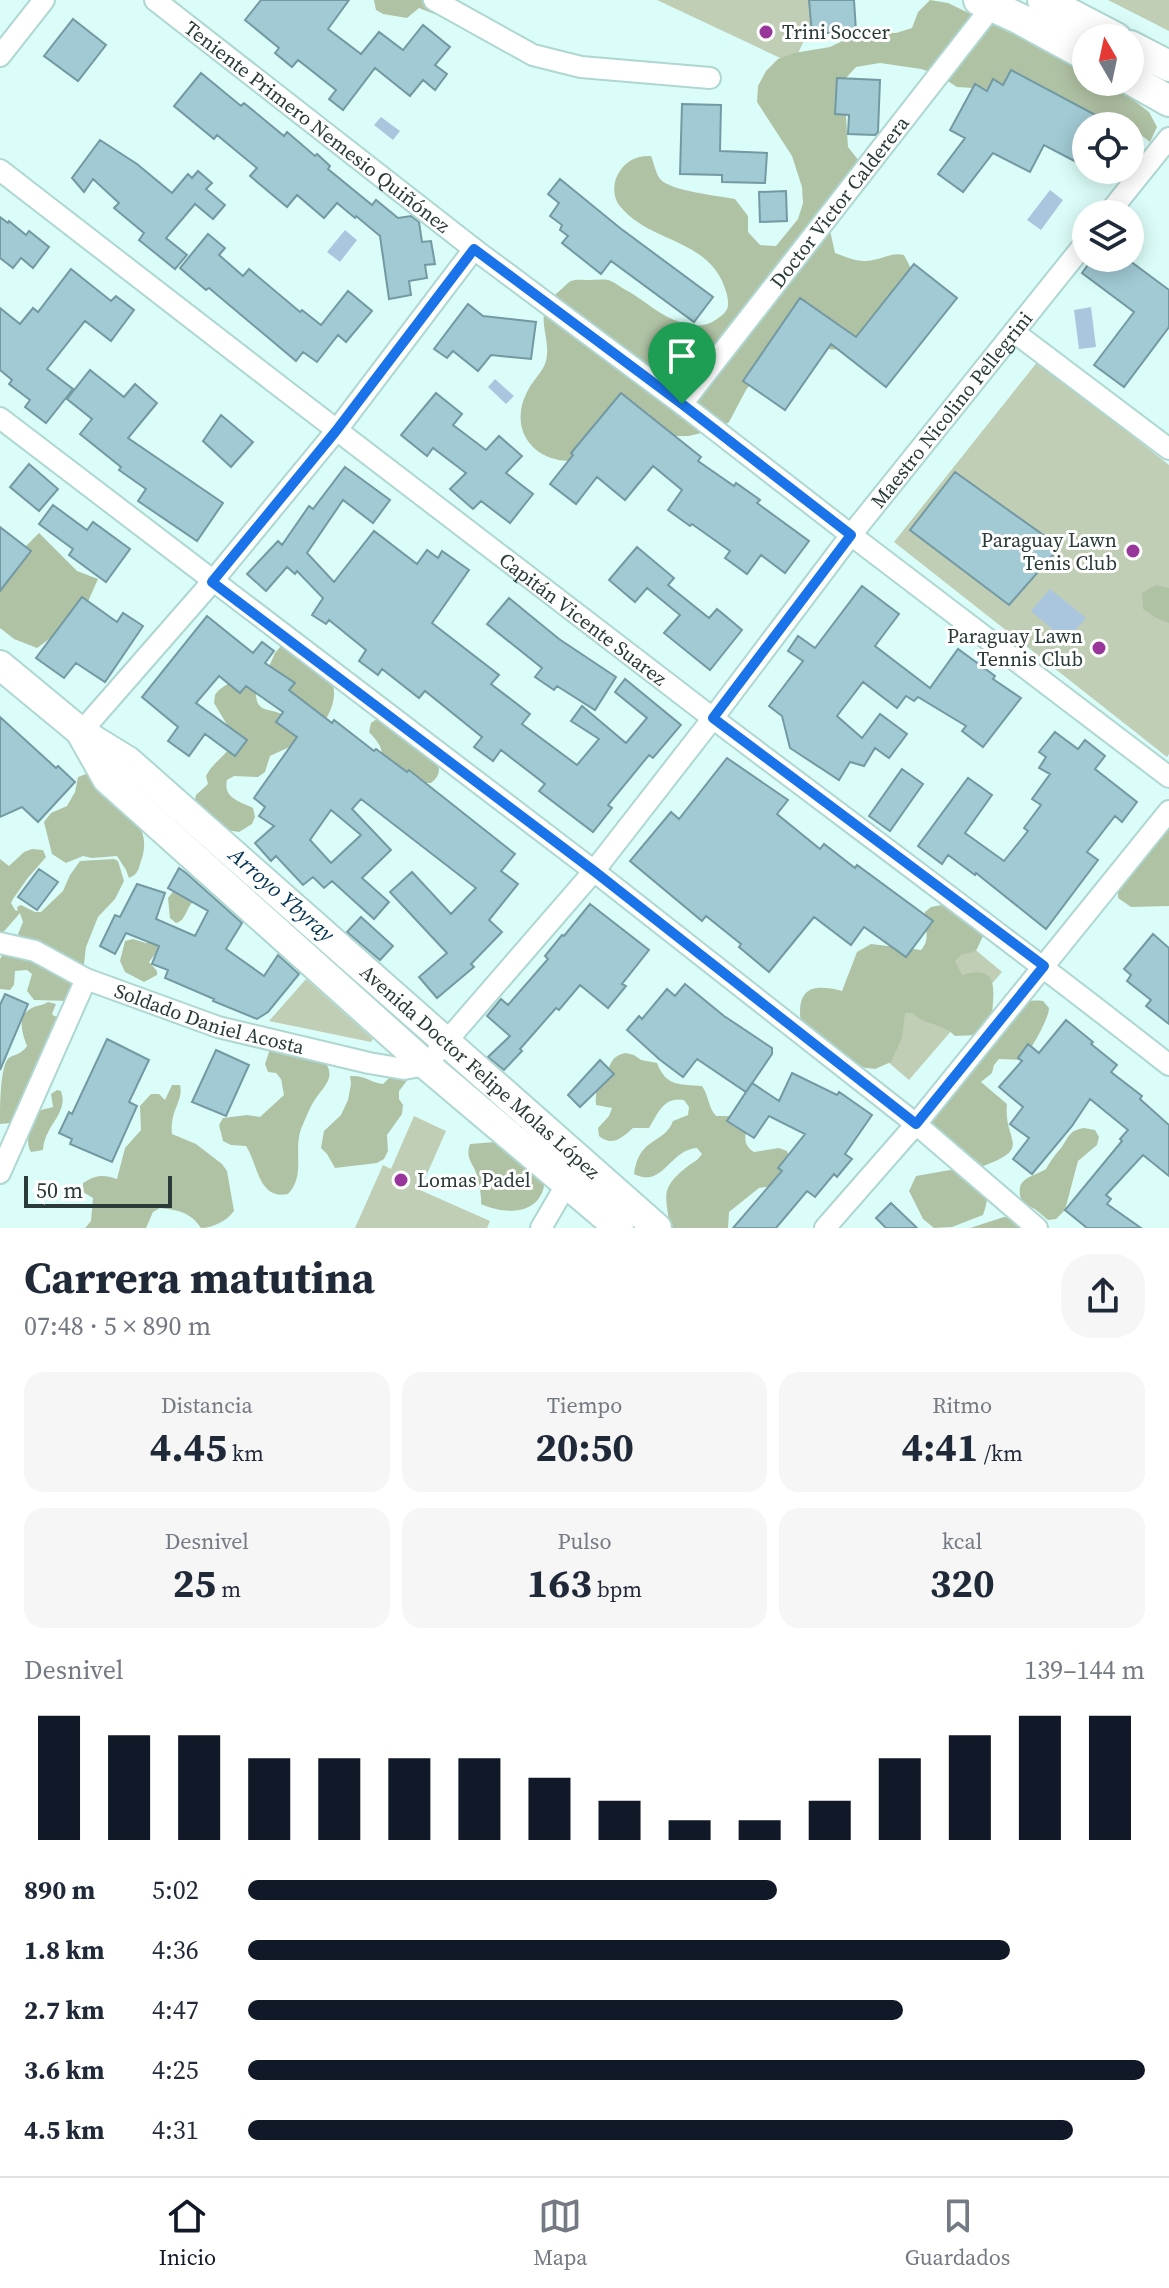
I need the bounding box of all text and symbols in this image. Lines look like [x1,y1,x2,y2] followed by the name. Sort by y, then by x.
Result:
[179,14,456,239] street label: Teniente Primero Nemesio Quiñónez
[782,18,891,46] place label: Trini Soccer
[757,23,775,41] marker: Trini Soccer
[1072,24,1144,96] north arrow
[1072,24,1144,272] map controls
[763,109,916,294] street label: Doctor Victor Calderera
[1072,112,1144,184] button: locate
[1072,200,1144,272] button: layers
[864,305,1039,514] street label: Maestro Nicolino Pellegrini
[648,322,716,404] pin
[660,334,704,378] icon: arrive
[981,526,1117,577] place label: Paraguay Lawn Tenis Club
[1124,542,1142,560] marker: Paraguay Lawn Tenis Club
[493,546,673,692] street label: Capitán Vicente Suarez
[947,622,1083,673] place label: Paraguay Lawn Tennis Club
[1090,639,1108,657] marker: Paraguay Lawn Tennis Club
[221,838,342,949] water label: Arroyo Ybyray
[354,958,606,1186] street label: Avenida Doctor Felipe Molas López
[111,977,308,1061] street label: Soldado Daniel Acosta
[417,1166,531,1194] place label: Lomas Padel
[392,1171,410,1189] marker: Lomas Padel
[24,1172,172,1208] scale bar
[36,1175,83,1205] text: 50 m
[24,1247,375,1308] text: Carrera matutina
[1061,1254,1145,1338] button: share
[24,1308,211,1344] text: 07:48 · 5 × 890 m
[161,1390,253,1420] text: Distancia
[547,1390,622,1420] text: Tiempo
[932,1390,992,1420] text: Ritmo
[150,1420,227,1474] text: 4.45
[535,1420,634,1474] text: 20:50
[902,1420,979,1474] text: 4:41
[227,1438,264,1468] text: km
[979,1438,1023,1468] text: /km
[165,1526,249,1556] text: Desnivel
[558,1526,611,1556] text: Pulso
[942,1526,982,1556] text: kcal
[173,1556,216,1610] text: 25
[527,1556,592,1610] text: 163
[930,1556,995,1610] text: 320
[216,1574,241,1604] text: m
[592,1574,642,1604] text: bpm
[24,1652,123,1688] text: Desnivel
[1024,1652,1145,1688] text: 139–144 m
[24,1872,95,1908] text: 890 m
[152,1872,199,1908] text: 5:02
[24,1932,105,1968] text: 1.8 km
[152,1932,199,1968] text: 4:36
[24,1992,105,2028] text: 2.7 km
[152,1992,199,2028] text: 4:47
[24,2052,105,2088] text: 3.6 km
[152,2052,199,2088] text: 4:25
[24,2112,105,2148] text: 4.5 km
[152,2112,199,2148] text: 4:31
[159,2194,216,2272] tab: Inicio
[533,2194,588,2272] tab: Mapa
[905,2194,1010,2272] tab: Guardados

